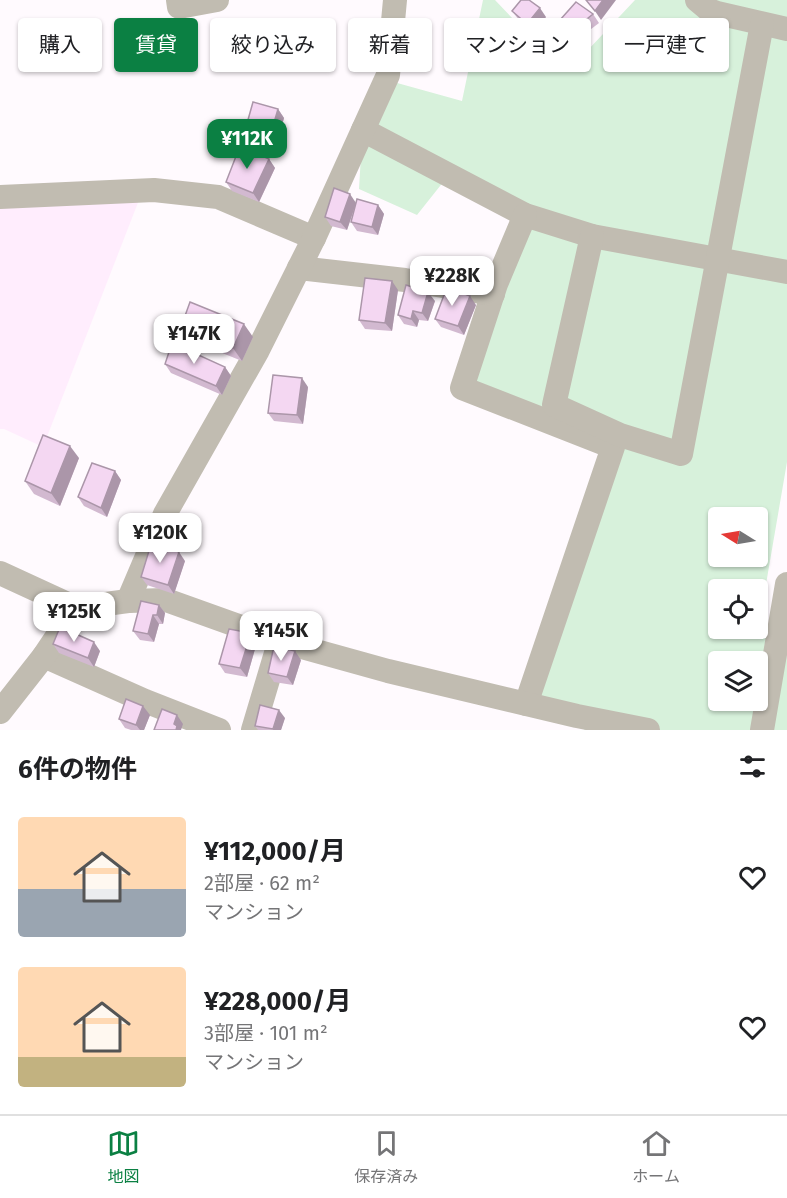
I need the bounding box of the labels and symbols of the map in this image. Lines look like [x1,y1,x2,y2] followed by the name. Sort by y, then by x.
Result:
[205,119,289,170] pin: ¥112K
[410,256,494,307] pin: ¥228K
[152,314,236,365] pin: ¥147K
[708,507,768,567] north arrow
[118,513,202,564] pin: ¥120K
[32,592,116,643] pin: ¥125K
[239,611,323,662] pin: ¥145K

